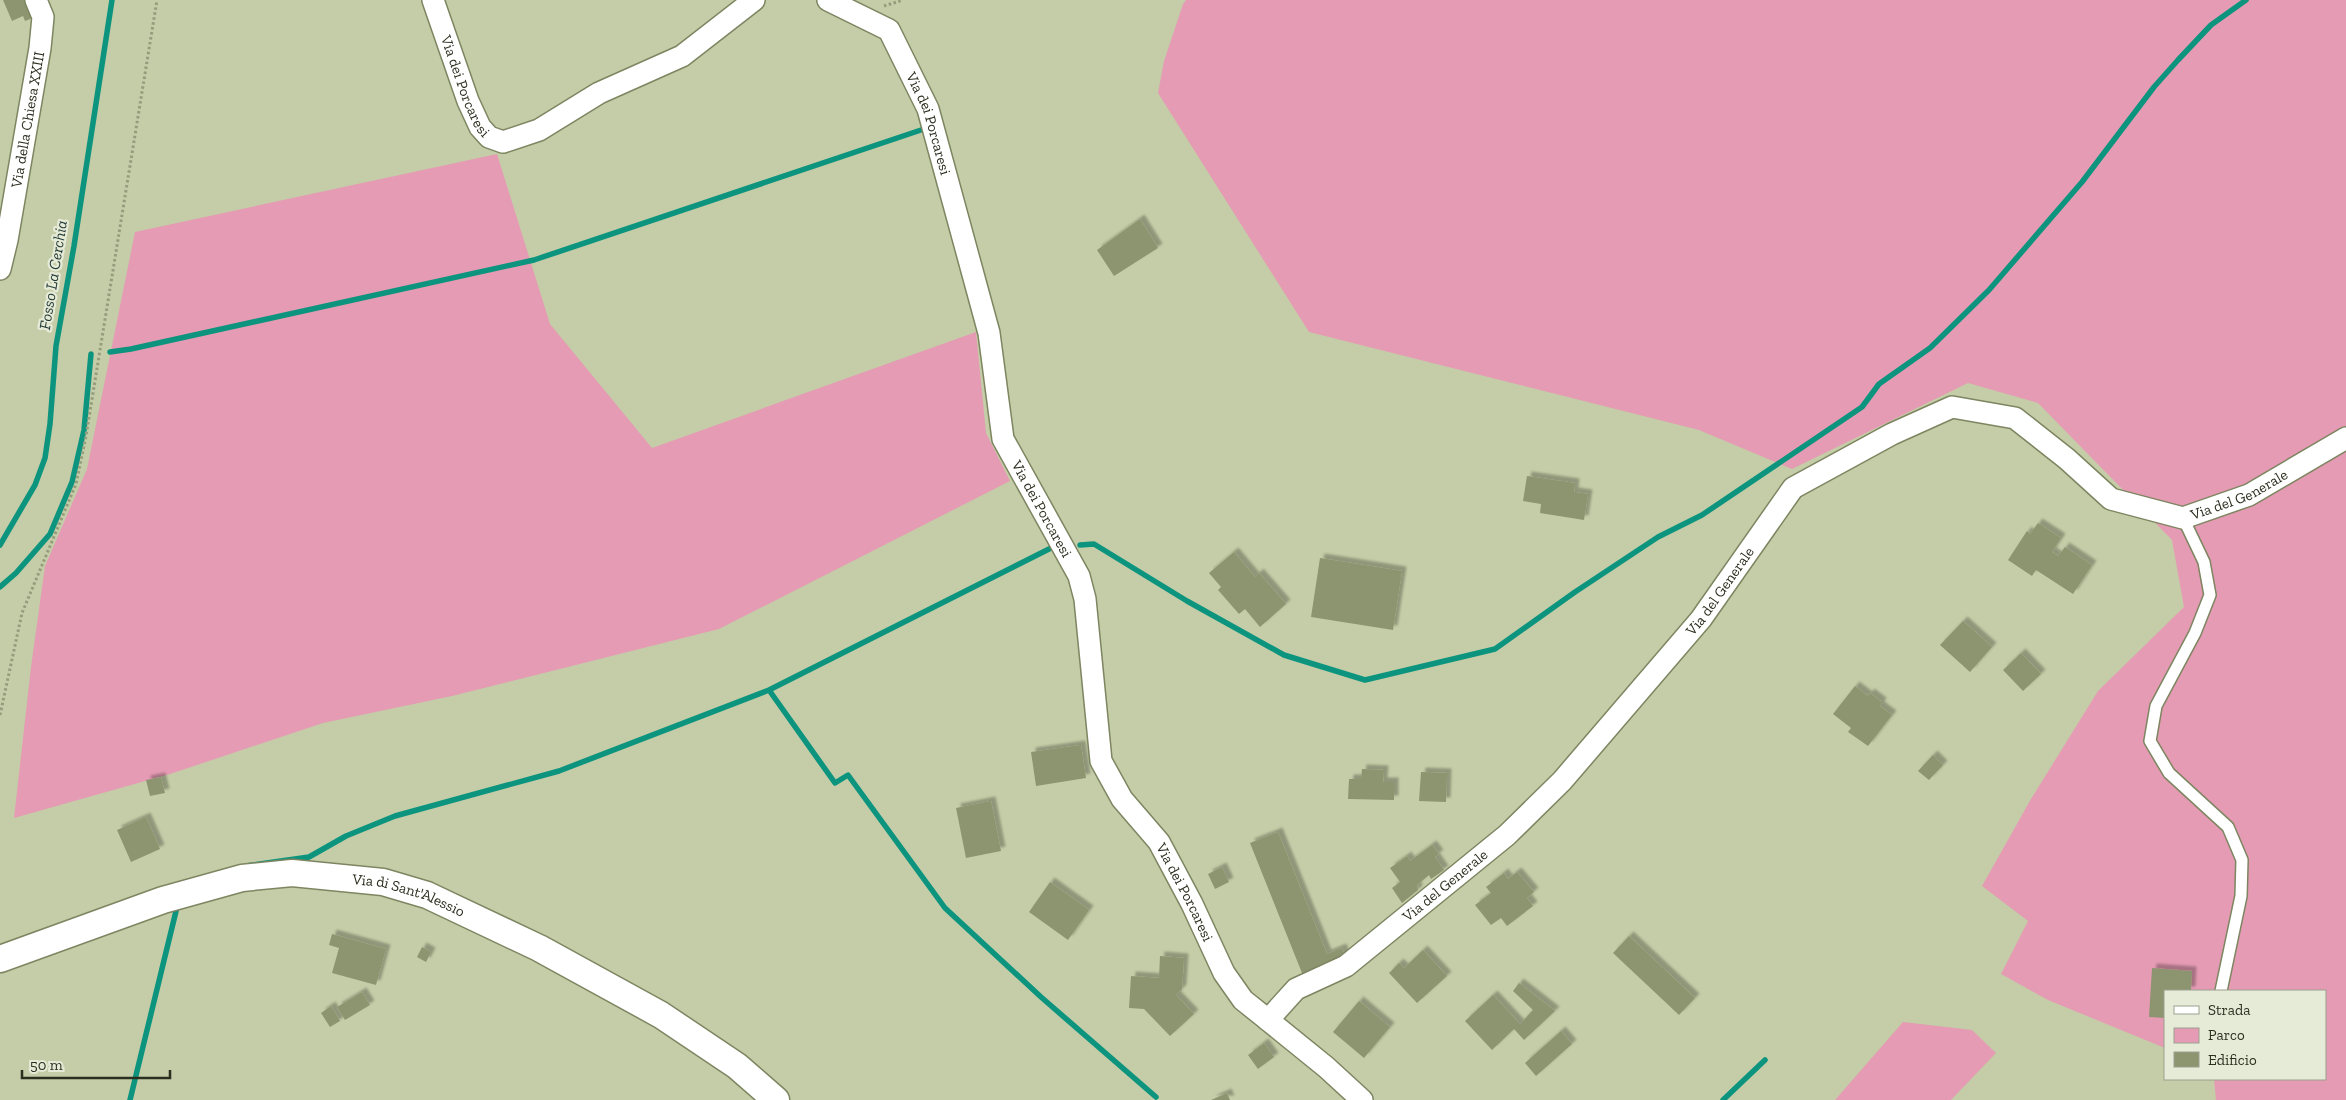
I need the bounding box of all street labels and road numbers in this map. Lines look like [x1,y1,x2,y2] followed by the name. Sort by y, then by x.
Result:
[437,32,494,141] street label: Via dei Porcaresi
[7,50,48,190] street label: Via della Chiesa XXIII
[902,68,955,177] street label: Via dei Porcaresi
[1007,456,1076,560] street label: Via dei Porcaresi
[2187,465,2291,524] street label: Via del Generale
[1681,543,1758,640] street label: Via del Generale
[1152,839,1217,944] street label: Via dei Porcaresi
[1398,845,1491,926] street label: Via del Generale
[351,870,468,921] street label: Via di Sant'Alessio

